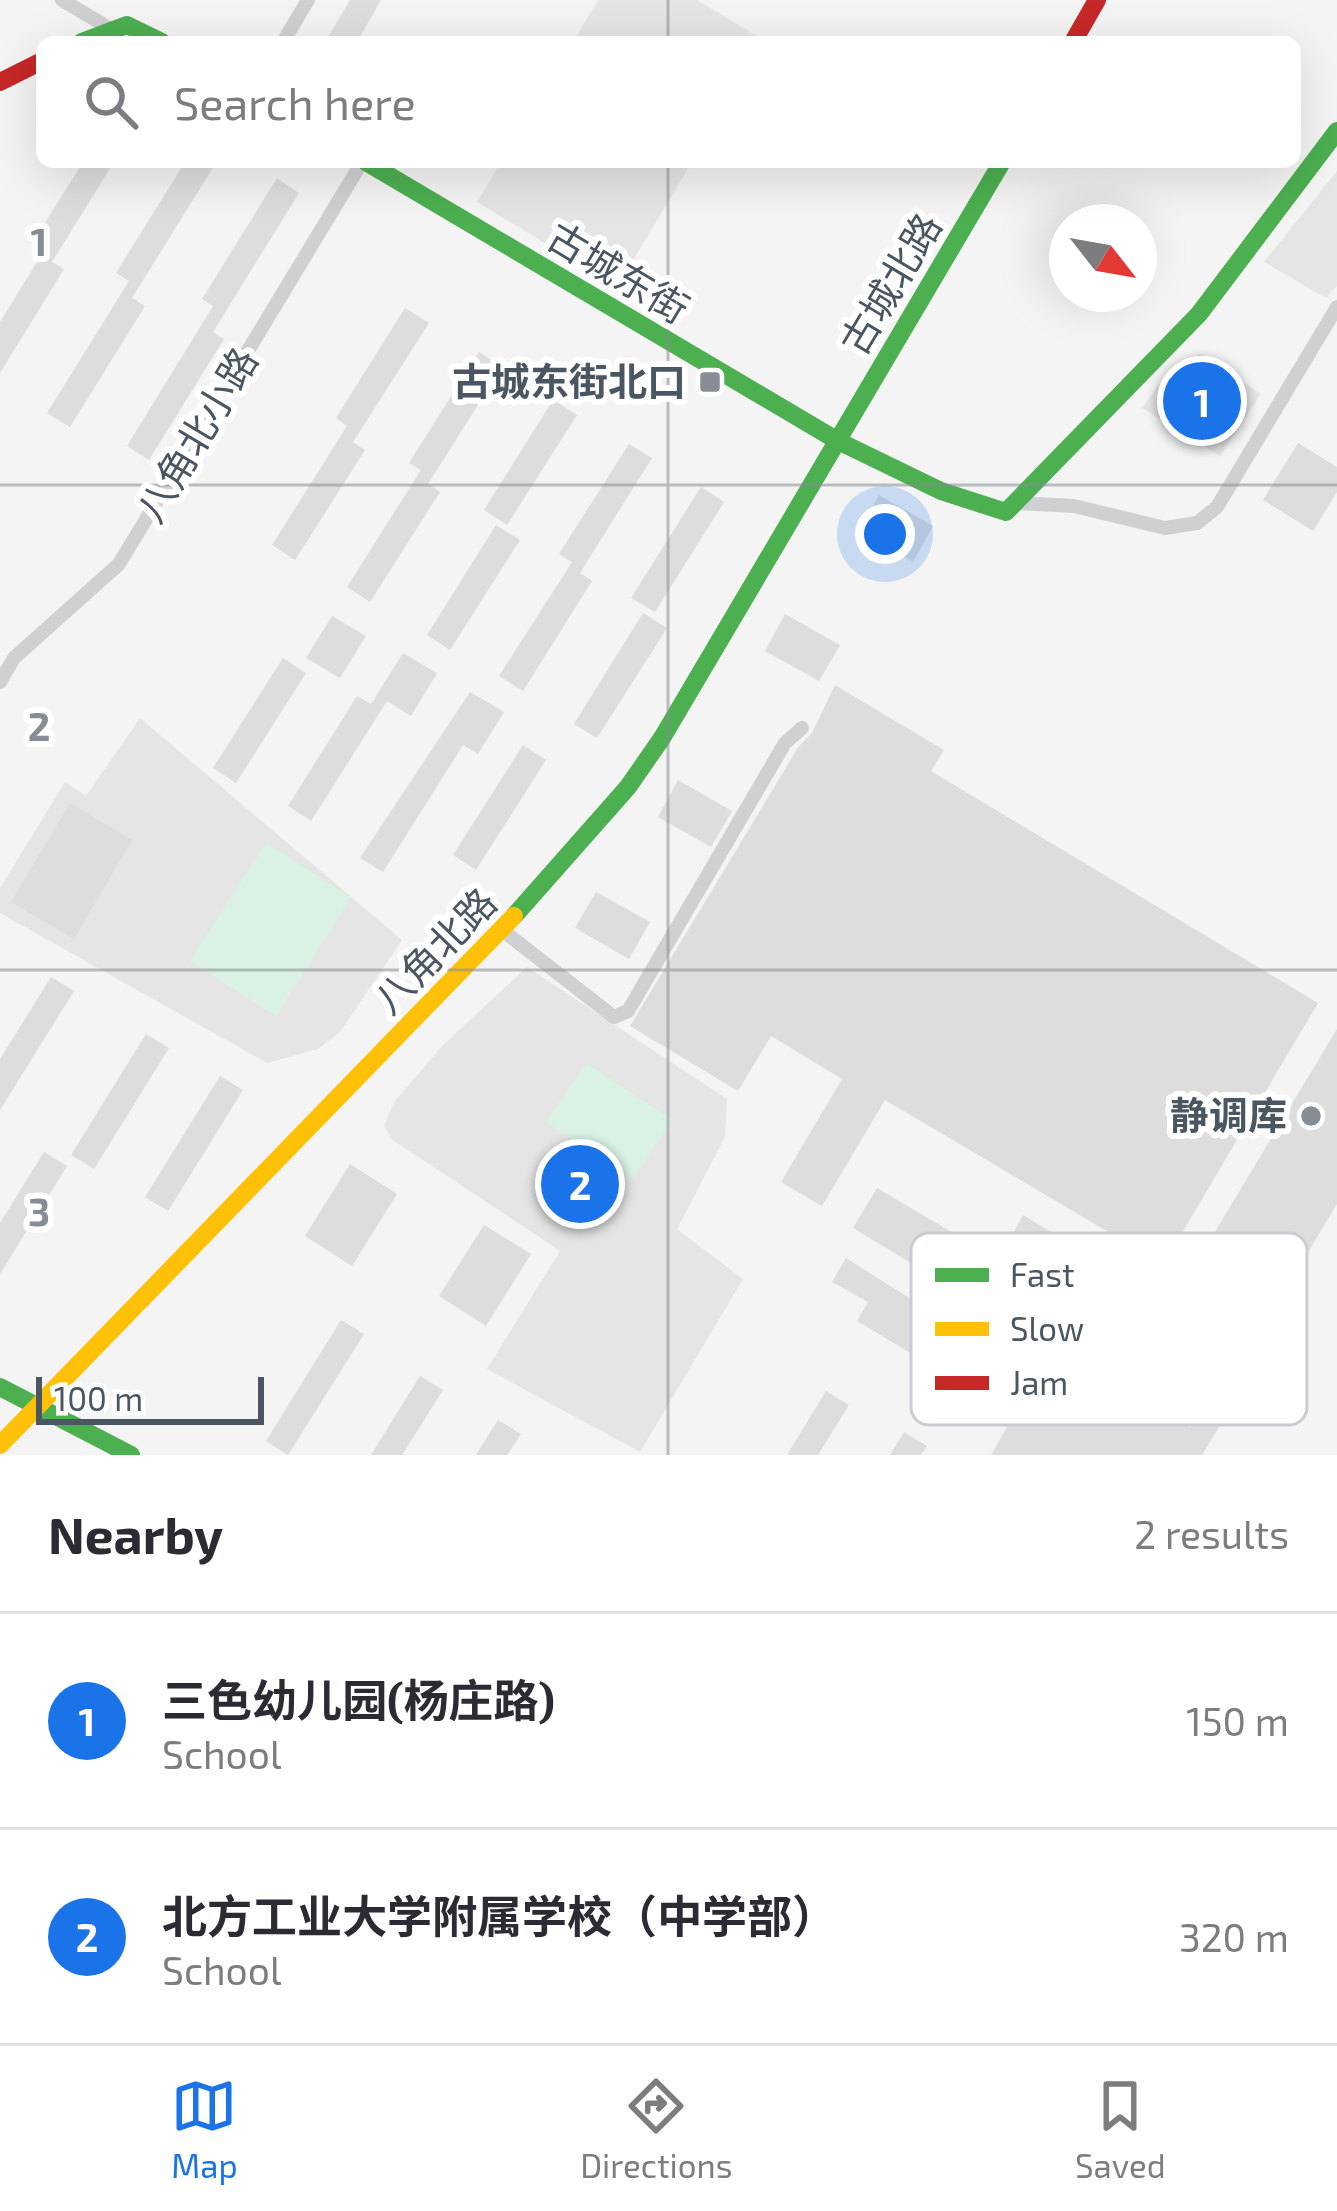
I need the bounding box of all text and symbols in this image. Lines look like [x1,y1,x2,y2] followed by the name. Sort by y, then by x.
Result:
[36,36,1301,168] search box
[78,69,144,135] icon: search
[174,75,416,129] text: Search here
[829,204,950,362] street label: 古城北路
[1049,204,1157,312] north arrow
[540,211,698,332] street label: 古城东街
[31,217,47,264] text: 1
[125,339,266,530] street label: 八角北小路
[1163,356,1241,446] pin: 1
[452,357,686,404] place label: 古城东街北口
[697,369,723,395] marker: 古城东街北口
[855,504,915,564] your location
[28,702,50,749] text: 2
[363,878,505,1022] street label: 八角北路
[1170,1091,1287,1138] place label: 静调库
[1298,1103,1324,1129] marker: 静调库
[541,1139,619,1229] pin: 2
[28,1187,50,1234] text: 3
[911,1233,1307,1425] legend
[1010,1254,1074,1294] text: Fast
[1010,1308,1084,1348] text: Slow
[1010,1362,1068,1402] text: Jam
[36,1371,264,1424] scale bar
[54,1378,143,1418] text: 100 m
[48,1503,223,1564] text: Nearby
[1134,1510,1289,1557] text: 2 results
[162,1672,555,1726] text: 三色幼儿园(杨庄路)
[79,1697,95,1744] text: 1
[1186,1697,1289,1744] text: 150 m
[162,1730,282,1777] text: School
[162,1888,837,1942] text: 北方工业大学附属学校（中学部）
[76,1913,98,1960] text: 2
[1179,1913,1289,1960] text: 320 m
[162,1946,282,1993] text: School
[171,2073,238,2185] tab: Map
[580,2073,732,2185] tab: Directions
[1075,2073,1166,2185] tab: Saved

